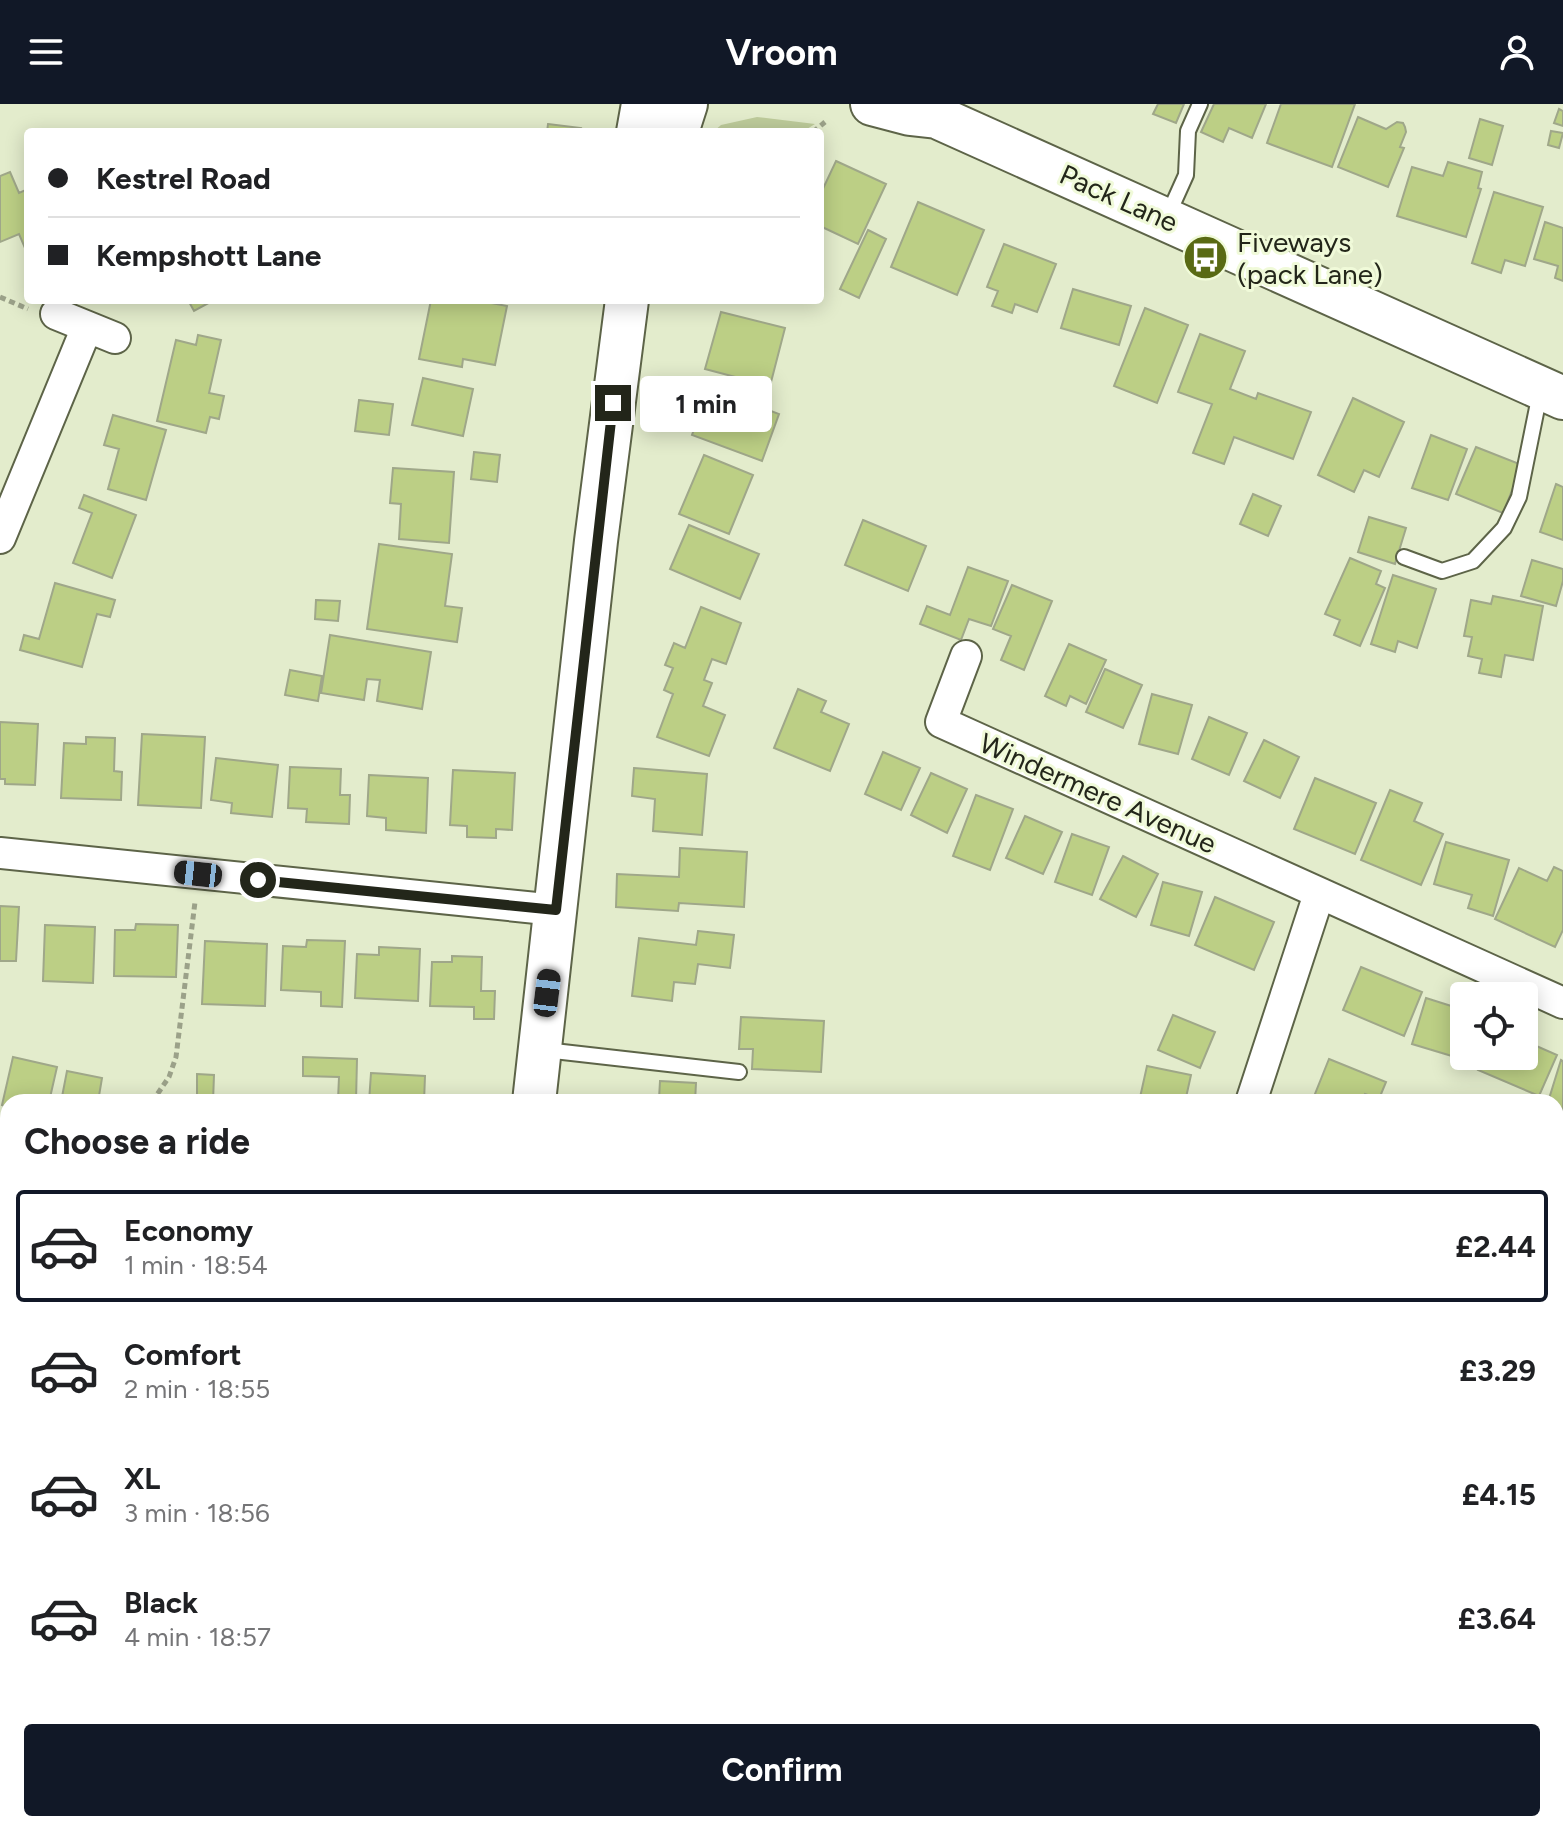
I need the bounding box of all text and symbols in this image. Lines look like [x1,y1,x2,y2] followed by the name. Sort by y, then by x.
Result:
[24,30,68,74] icon: menu
[1495,30,1539,74] icon: person
[725,31,838,74] text: Vroom
[1055,157,1183,239] street label: Pack Lane
[96,160,271,197] text: Kestrel Road
[1237,225,1383,291] place label: Fiveways (pack Lane)
[1182,234,1230,282] bus stop icon: Fiveways (pack Lane)
[96,237,321,274] text: Kempshott Lane
[641,375,773,431] callout: 1 min
[595,385,631,421] route end
[675,388,737,420] text: 1 min
[974,725,1222,861] street label: Windermere Avenue
[173,860,223,888] car
[240,862,276,898] route start
[532,968,562,1018] car
[1450,982,1538,1070] map controls
[1450,982,1538,1070] button: locate
[24,1120,250,1163] text: Choose a ride
[28,1210,100,1282] icon: car
[124,1212,253,1249] text: Economy
[1455,1228,1536,1265] text: £2.44
[124,1249,268,1281] text: 1 min · 18:54
[28,1334,100,1406] icon: car
[124,1336,242,1373] text: Comfort
[1459,1352,1536,1389] text: £3.29
[124,1373,270,1405] text: 2 min · 18:55
[28,1458,100,1530] icon: car
[124,1460,160,1497] text: XL
[1462,1476,1536,1513] text: £4.15
[124,1497,270,1529] text: 3 min · 18:56
[28,1582,100,1654] icon: car
[124,1584,198,1621] text: Black
[1458,1600,1536,1637] text: £3.64
[124,1621,271,1653] text: 4 min · 18:57
[24,1724,1540,1816] button: Confirm

